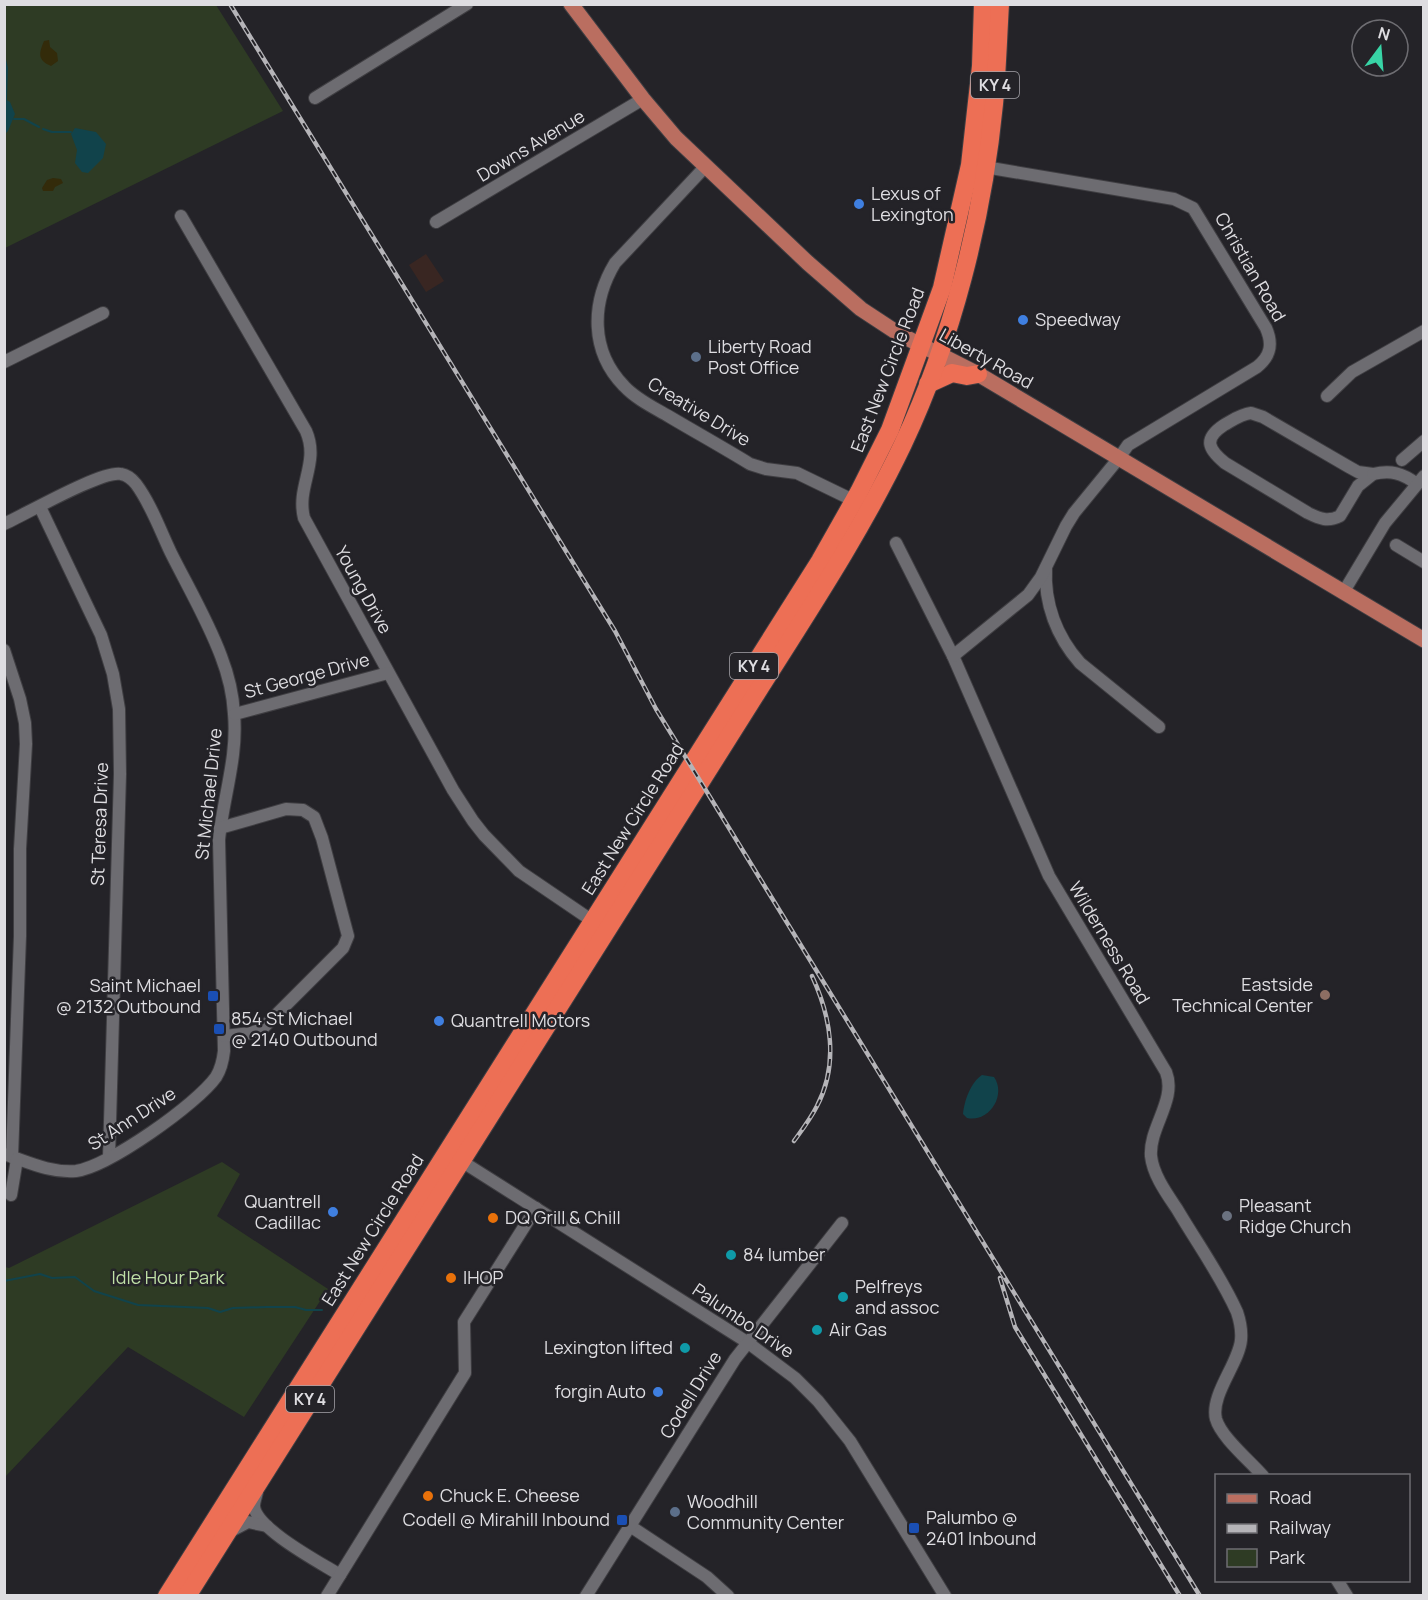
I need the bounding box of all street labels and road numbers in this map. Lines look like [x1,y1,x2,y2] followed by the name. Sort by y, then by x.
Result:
[971,72,1019,98] road number: KY 4
[472,104,589,187] street label: Downs Avenue
[1210,208,1292,325] street label: Christian Road
[845,284,930,455] street label: East New Circle Road
[935,322,1038,394] street label: Liberty Road
[644,371,755,451] street label: Creative Drive
[330,541,398,638] street label: Young Drive
[241,647,372,703] street label: St George Drive
[730,653,778,679] road number: KY 4
[189,727,227,861] street label: St Michael Drive
[576,738,689,899] street label: East New Circle Road
[85,762,113,886] street label: St Teresa Drive
[1064,877,1156,1008] street label: Wilderness Road
[83,1081,180,1156] street label: St Ann Drive
[316,1149,429,1310] street label: East New Circle Road
[688,1277,799,1363] street label: Palumbo Drive
[654,1346,727,1443] street label: Codell Drive
[286,1386,334,1412] road number: KY 4

